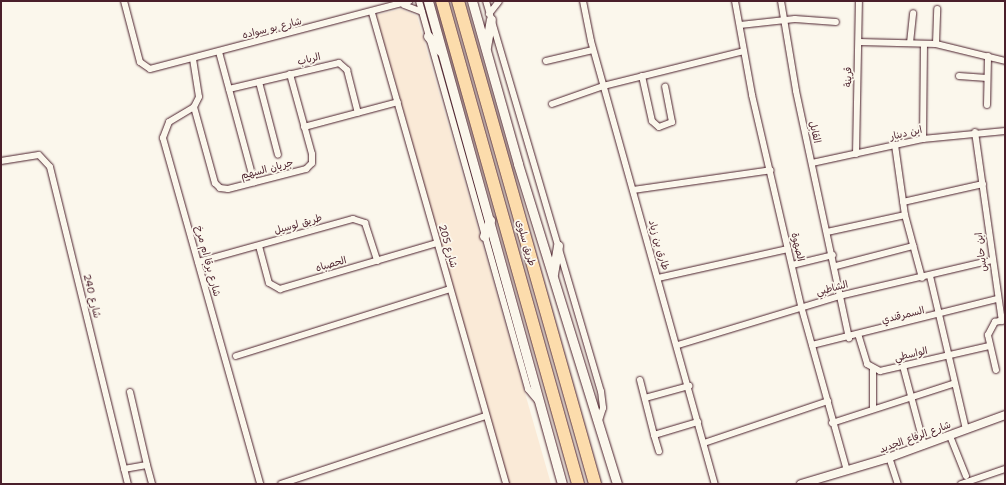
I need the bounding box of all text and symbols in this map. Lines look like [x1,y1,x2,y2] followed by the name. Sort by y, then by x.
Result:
[241,15,303,41] street label: شارع بو سواده
[296,50,322,68] street label: الرباب
[842,67,854,87] street label: قرينة
[807,120,823,144] street label: القابل
[889,123,923,143] street label: ابن دينار
[239,156,295,182] street label: جريان السهم
[273,211,323,237] street label: طريق لوسيل
[646,218,672,272] street label: طارق بن زياد
[514,219,538,267] street label: طريق سلوى
[436,223,460,269] street label: شارع 205
[193,224,223,298] street label: شارع برقا ام مرخ
[789,231,807,263] street label: الصهوة
[973,232,989,272] street label: ابن حابس
[314,254,348,274] street label: الحصباه
[81,273,103,319] street label: شارع 240
[815,278,849,298] street label: الشاطبي
[880,304,926,326] street label: السمرقندي
[893,344,929,364] street label: الواسطي
[877,418,953,456] street label: شارع الرفاع الجديد

